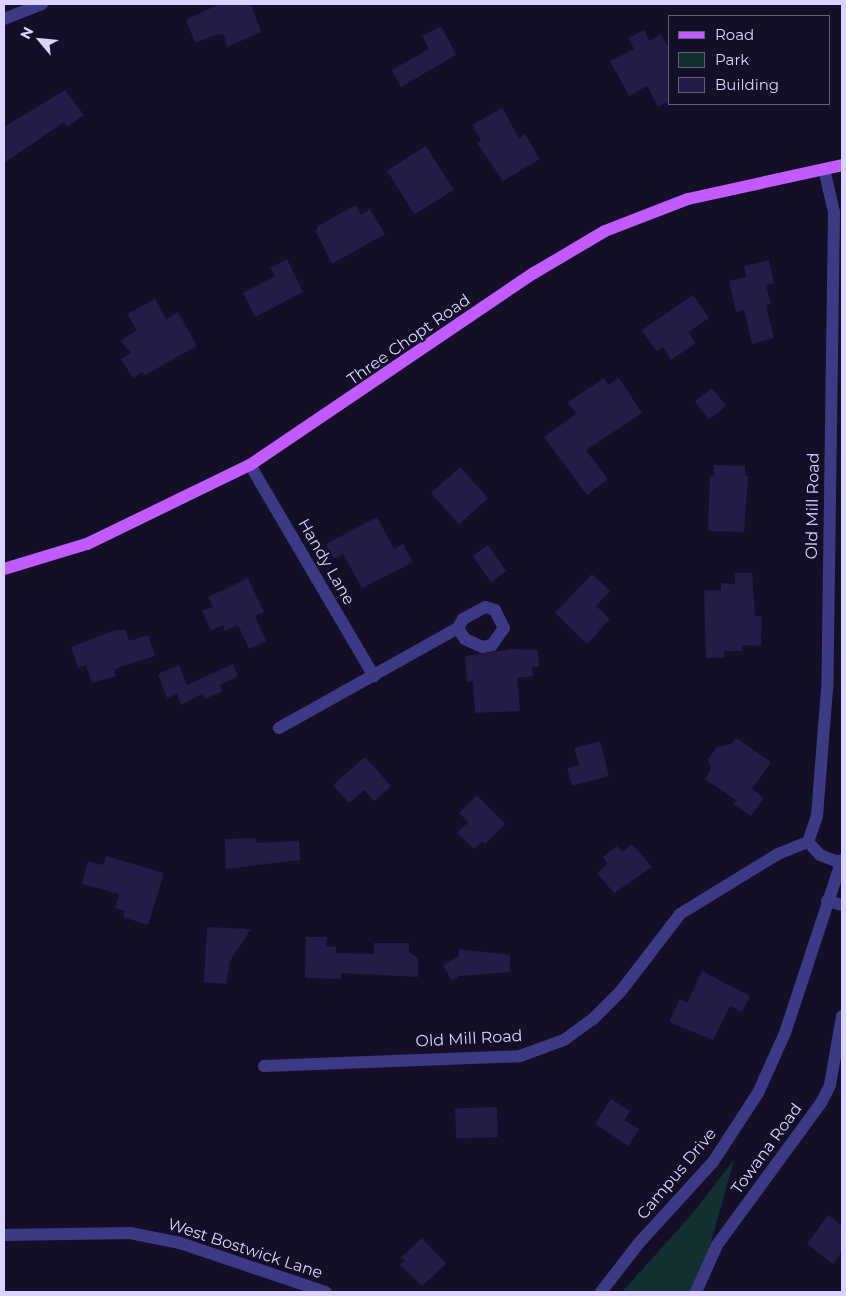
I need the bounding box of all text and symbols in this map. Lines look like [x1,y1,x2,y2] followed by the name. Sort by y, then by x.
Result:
[15,15,65,65] north arrow
[668,15,831,105] legend
[16,24,37,42] text: N
[715,25,754,44] text: Road
[715,50,749,69] text: Park
[715,75,779,94] text: Building
[344,290,474,390] street label: Three Chopt Road
[802,452,824,560] street label: Old Mill Road
[294,516,358,608] street label: Handy Lane
[415,1027,523,1051] street label: Old Mill Road
[728,1100,806,1198] street label: Towana Road
[633,1124,721,1224] street label: Campus Drive
[165,1215,325,1283] street label: West Bostwick Lane

